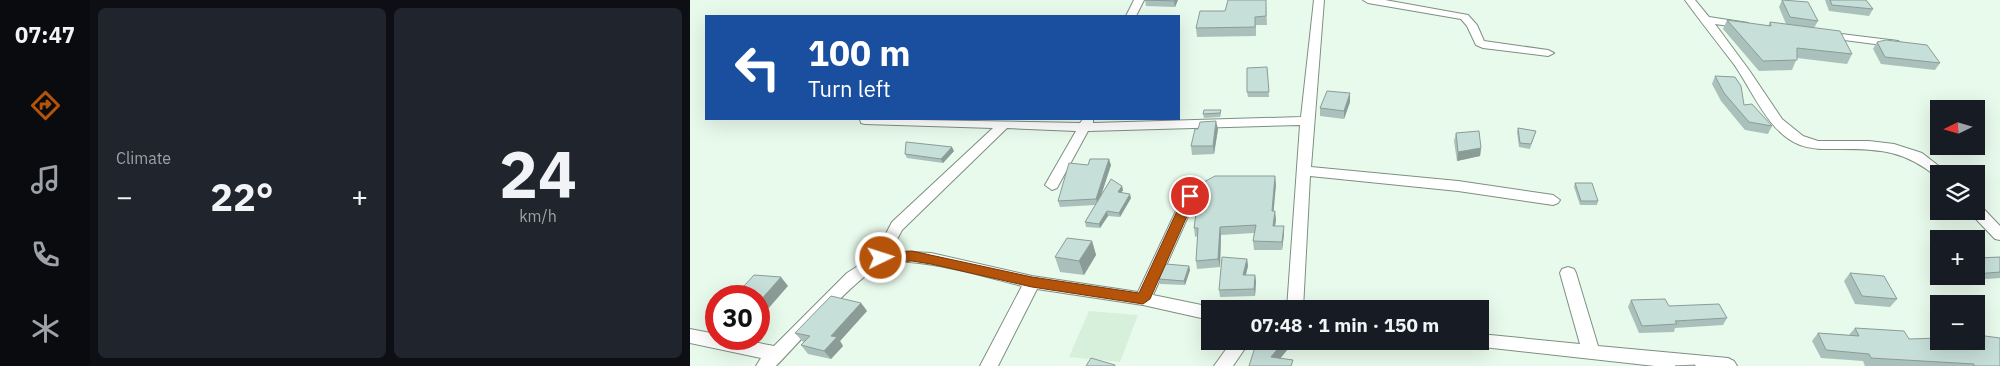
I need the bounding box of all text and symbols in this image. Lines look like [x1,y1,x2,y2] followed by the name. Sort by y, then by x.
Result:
[15,20,75,49] text: 07:47
[808,30,911,76] text: 100 m
[725,35,790,100] icon: left
[808,74,891,103] text: Turn left
[28,88,63,123] icon: directions
[1930,100,1985,155] north arrow
[1930,100,1985,350] map controls
[499,131,577,216] text: 24
[116,148,171,168] text: Climate
[28,162,63,197] icon: music
[1930,165,1985,220] button: layers
[210,172,274,221] text: 22°
[1169,175,1211,217] pin
[116,178,133,215] text: −
[351,178,368,215] text: +
[1176,182,1204,210] icon: arrive
[519,206,557,226] text: km/h
[1930,230,1985,285] button: +
[854,231,906,283] position arrow
[28,237,63,272] icon: phone
[705,285,770,350] speed limit sign: 30
[1930,295,1985,350] button: −
[28,311,63,346] icon: climate
[1251,313,1439,337] text: 07:48 · 1 min · 150 m

